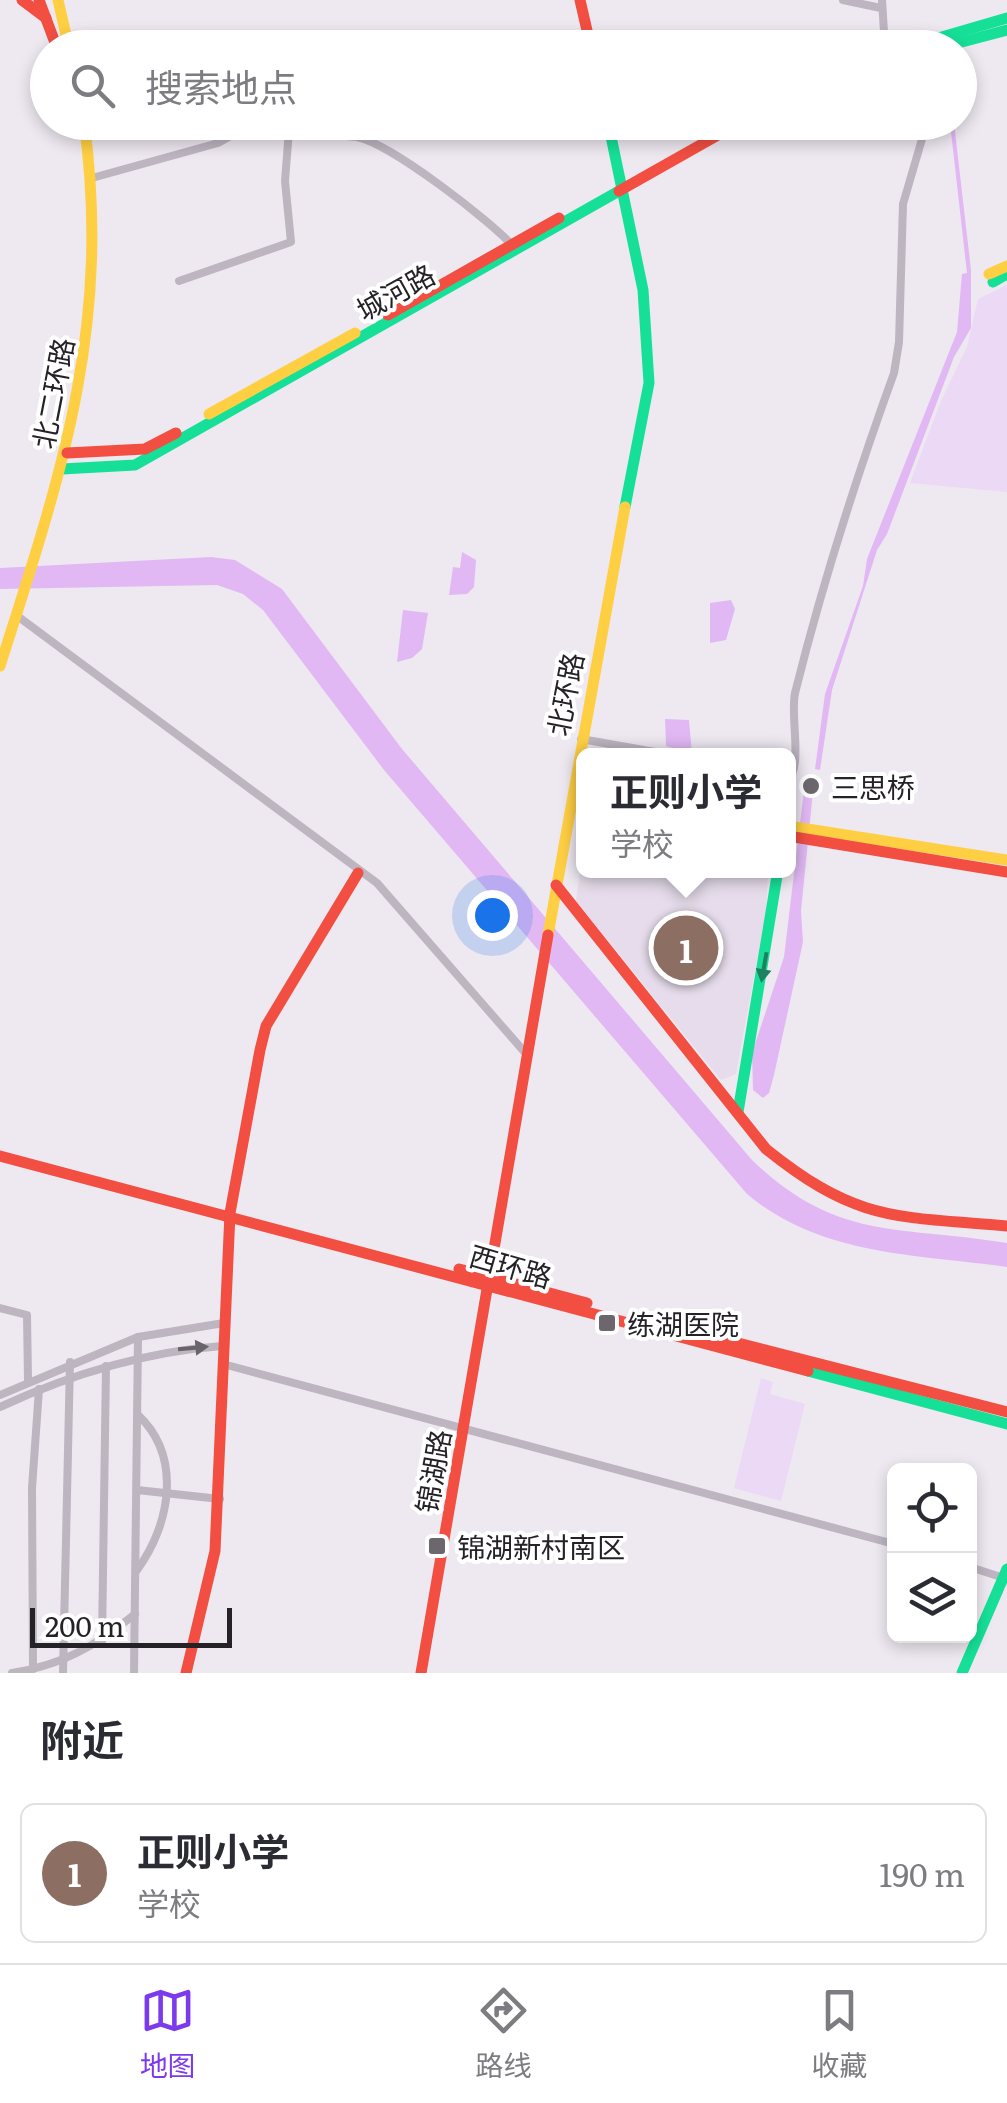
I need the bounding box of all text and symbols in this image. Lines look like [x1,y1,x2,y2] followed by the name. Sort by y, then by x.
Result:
[30,30,977,140] search box
[145,57,297,114] text: 搜索地点
[65,58,120,113] icon: search
[348,252,442,330] street label: 城河路
[21,334,83,452] street label: 北二环路
[535,649,593,739] street label: 北环路
[576,748,796,878] popup
[610,761,762,818] text: 正则小学
[831,765,915,807] place label: 三思桥
[800,775,822,797] marker: 三思桥
[610,818,674,866] text: 学校
[467,890,518,941] your location
[654,910,718,986] pin: 1
[756,952,771,983] one-way arrow
[465,1233,557,1297] street label: 西环路
[627,1302,739,1344] place label: 练湖医院
[596,1312,618,1334] marker: 练湖医院
[177,1340,209,1356] one-way arrow
[404,1426,460,1516] street label: 锦湖路
[887,1463,977,1643] map controls
[887,1463,977,1553] button: locate
[457,1525,625,1567] place label: 锦湖新村南区
[426,1535,448,1557] marker: 锦湖新村南区
[887,1553,977,1643] button: layers
[30,1603,232,1648] scale bar
[45,1604,124,1646] text: 200 m
[40,1707,124,1769] text: 附近
[137,1821,289,1878] text: 正则小学
[68,1849,81,1897] text: 1
[879,1849,965,1897] text: 190 m
[137,1878,201,1926] text: 学校
[140,1983,196,2085] tab: 地图
[475,1983,531,2085] tab: 路线
[811,1983,867,2085] tab: 收藏

